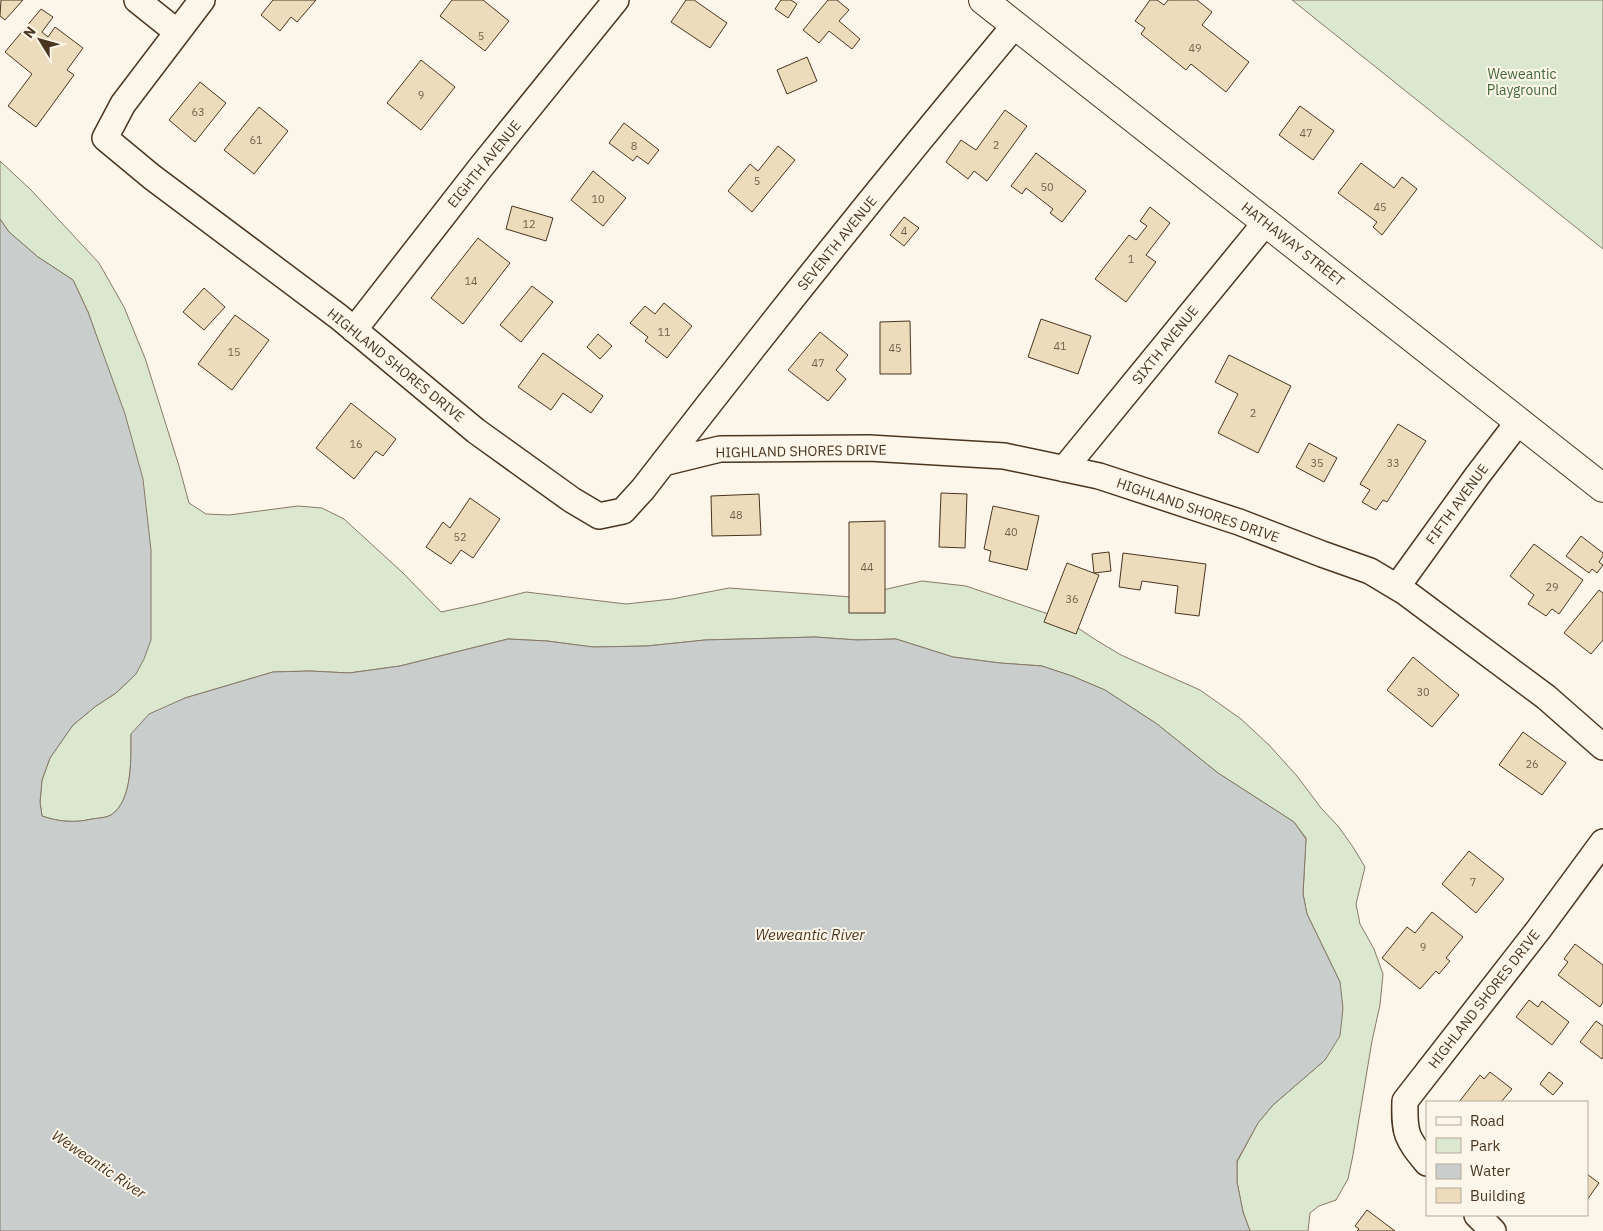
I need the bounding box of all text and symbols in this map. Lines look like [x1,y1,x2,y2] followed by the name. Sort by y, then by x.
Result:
[15,15,65,65] north arrow
[19,23,40,42] text: N
[478,29,484,43] house number: 5
[1188,41,1202,55] house number: 49
[1487,65,1557,99] park label: Weweantic Playground
[418,88,424,102] house number: 9
[191,105,205,119] house number: 63
[443,117,525,211] street label: EIGHTH AVENUE
[1299,126,1313,140] house number: 47
[249,133,263,147] house number: 61
[993,138,999,152] house number: 2
[631,139,637,153] house number: 8
[754,174,760,188] house number: 5
[1040,180,1054,194] house number: 50
[591,192,605,206] house number: 10
[793,192,881,294] street label: SEVENTH AVENUE
[1238,198,1348,290] street label: HATHAWAY STREET
[1373,200,1387,214] house number: 45
[522,217,536,231] house number: 12
[901,224,908,238] house number: 4
[1128,252,1135,266] house number: 1
[464,274,478,288] house number: 14
[1128,302,1202,388] street label: SIXTH AVENUE
[324,304,468,426] street label: HIGHLAND SHORES DRIVE
[657,325,671,339] house number: 11
[1053,339,1067,353] house number: 41
[888,341,902,355] house number: 45
[227,345,241,359] house number: 15
[811,356,825,370] house number: 47
[1250,406,1256,420] house number: 2
[349,437,363,451] house number: 16
[715,441,887,461] street label: HIGHLAND SHORES DRIVE
[1310,456,1324,470] house number: 35
[1386,456,1400,470] house number: 33
[1422,460,1492,548] street label: FIFTH AVENUE
[1114,474,1282,546] street label: HIGHLAND SHORES DRIVE
[729,508,743,522] house number: 48
[1004,525,1018,539] house number: 40
[453,530,467,544] house number: 52
[860,560,874,574] house number: 44
[1545,580,1559,594] house number: 29
[1065,592,1079,606] house number: 36
[1416,685,1430,699] house number: 30
[1525,757,1539,771] house number: 26
[1470,875,1476,889] house number: 7
[755,925,865,944] water label: Weweantic River
[1424,926,1544,1072] street label: HIGHLAND SHORES DRIVE
[1420,940,1426,954] house number: 9
[1426,1101,1588,1216] legend
[1470,1111,1505,1130] text: Road
[48,1126,150,1203] water label: Weweantic River
[1470,1136,1500,1155] text: Park
[1470,1161,1511,1180] text: Water
[1470,1186,1525,1205] text: Building

